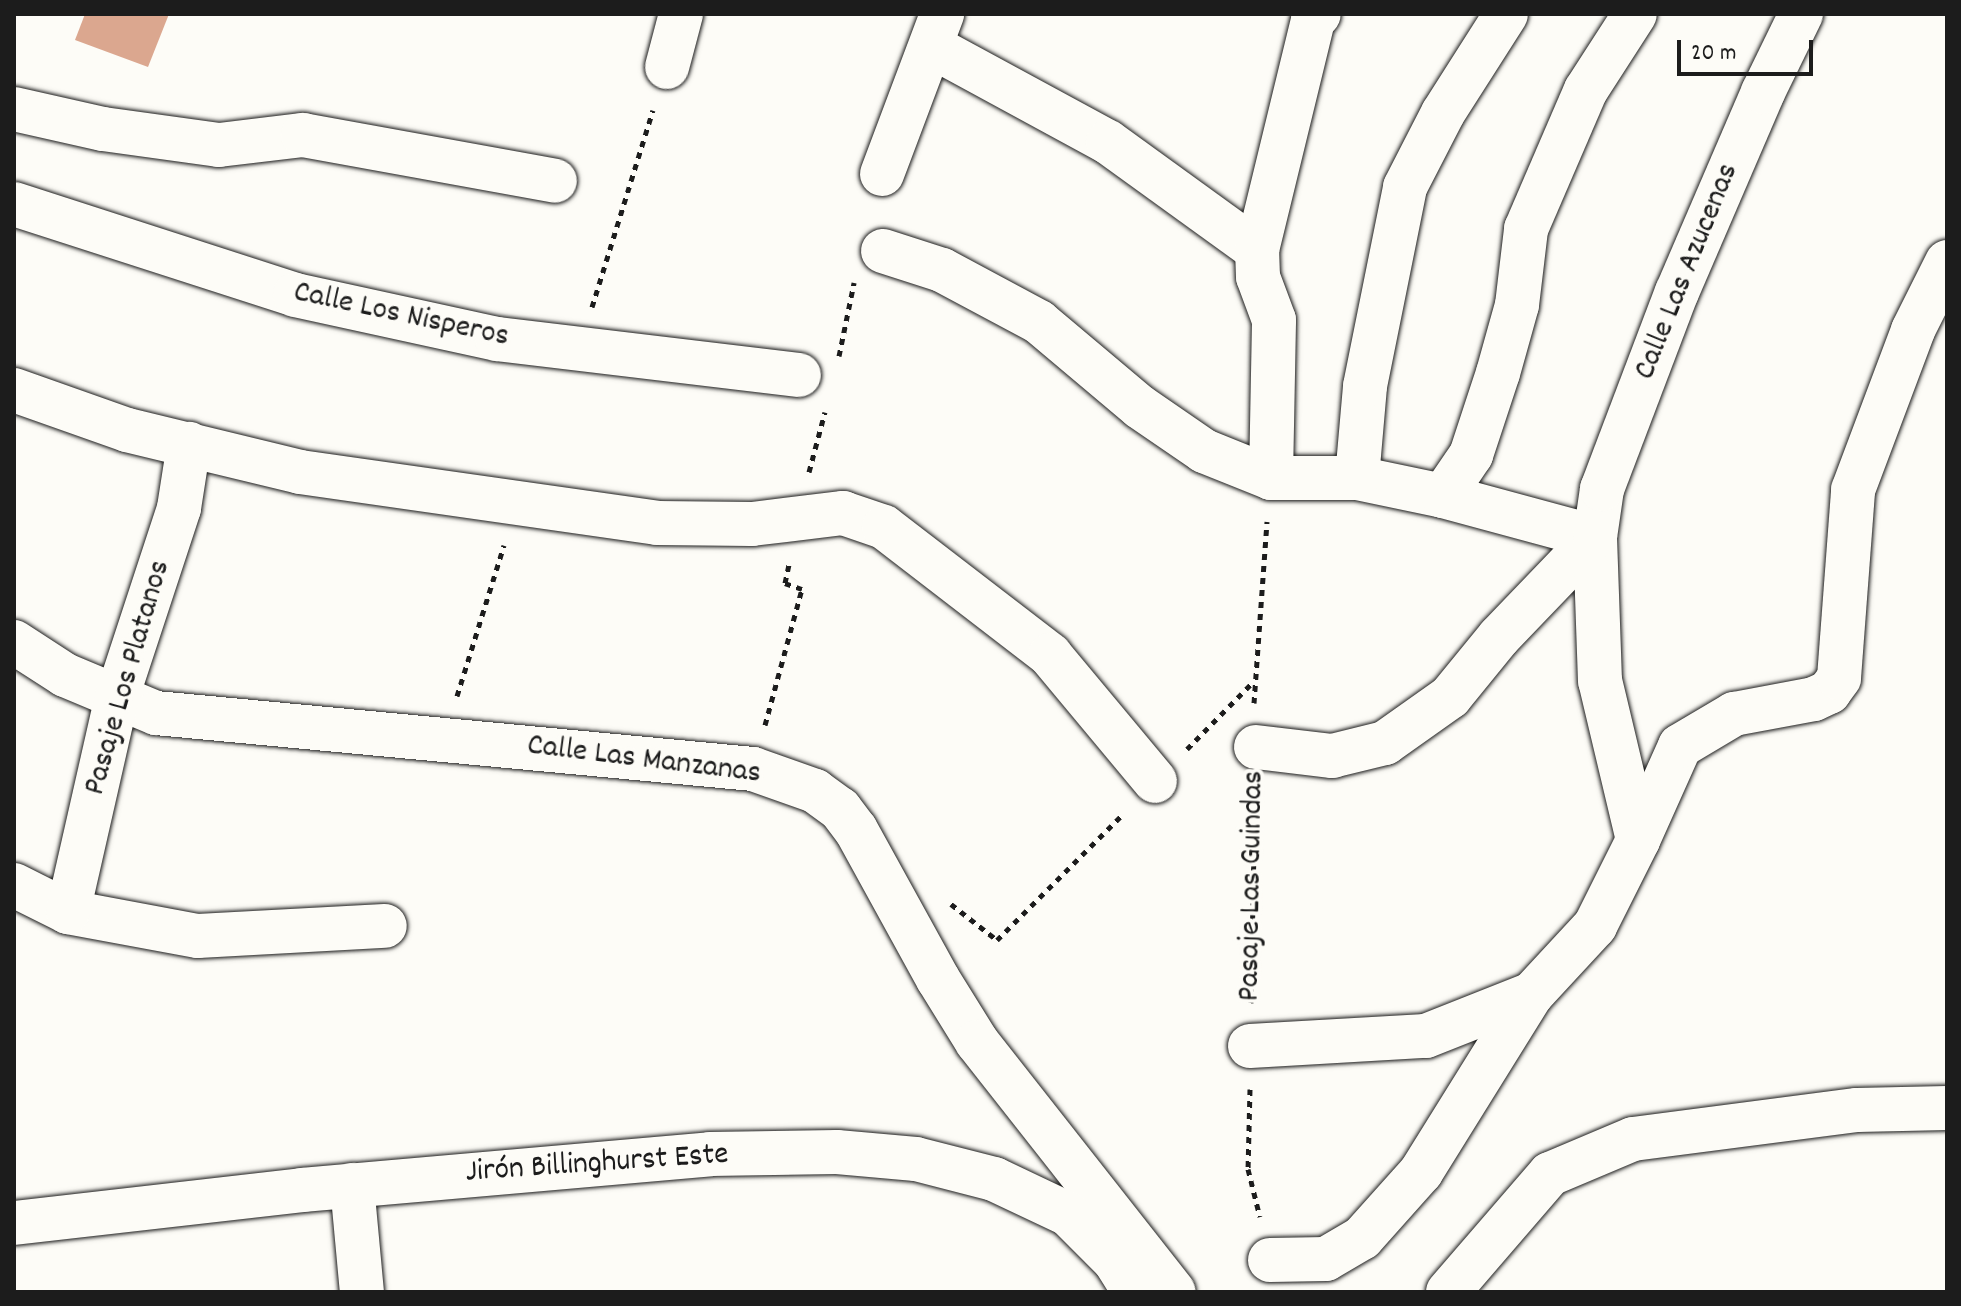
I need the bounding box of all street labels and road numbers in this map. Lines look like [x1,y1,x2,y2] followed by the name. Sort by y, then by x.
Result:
[1627,158,1749,386] street label: Calle Las Azucenas
[290,274,512,358] street label: Calle Los Nisperos
[77,556,181,800] street label: Pasaje Los Platanos
[525,728,763,794] street label: Calle Las Manzanas
[1232,770,1274,1002] street label: Pasaje Las Guindas
[464,1137,730,1193] street label: Jirón Billinghurst Este

